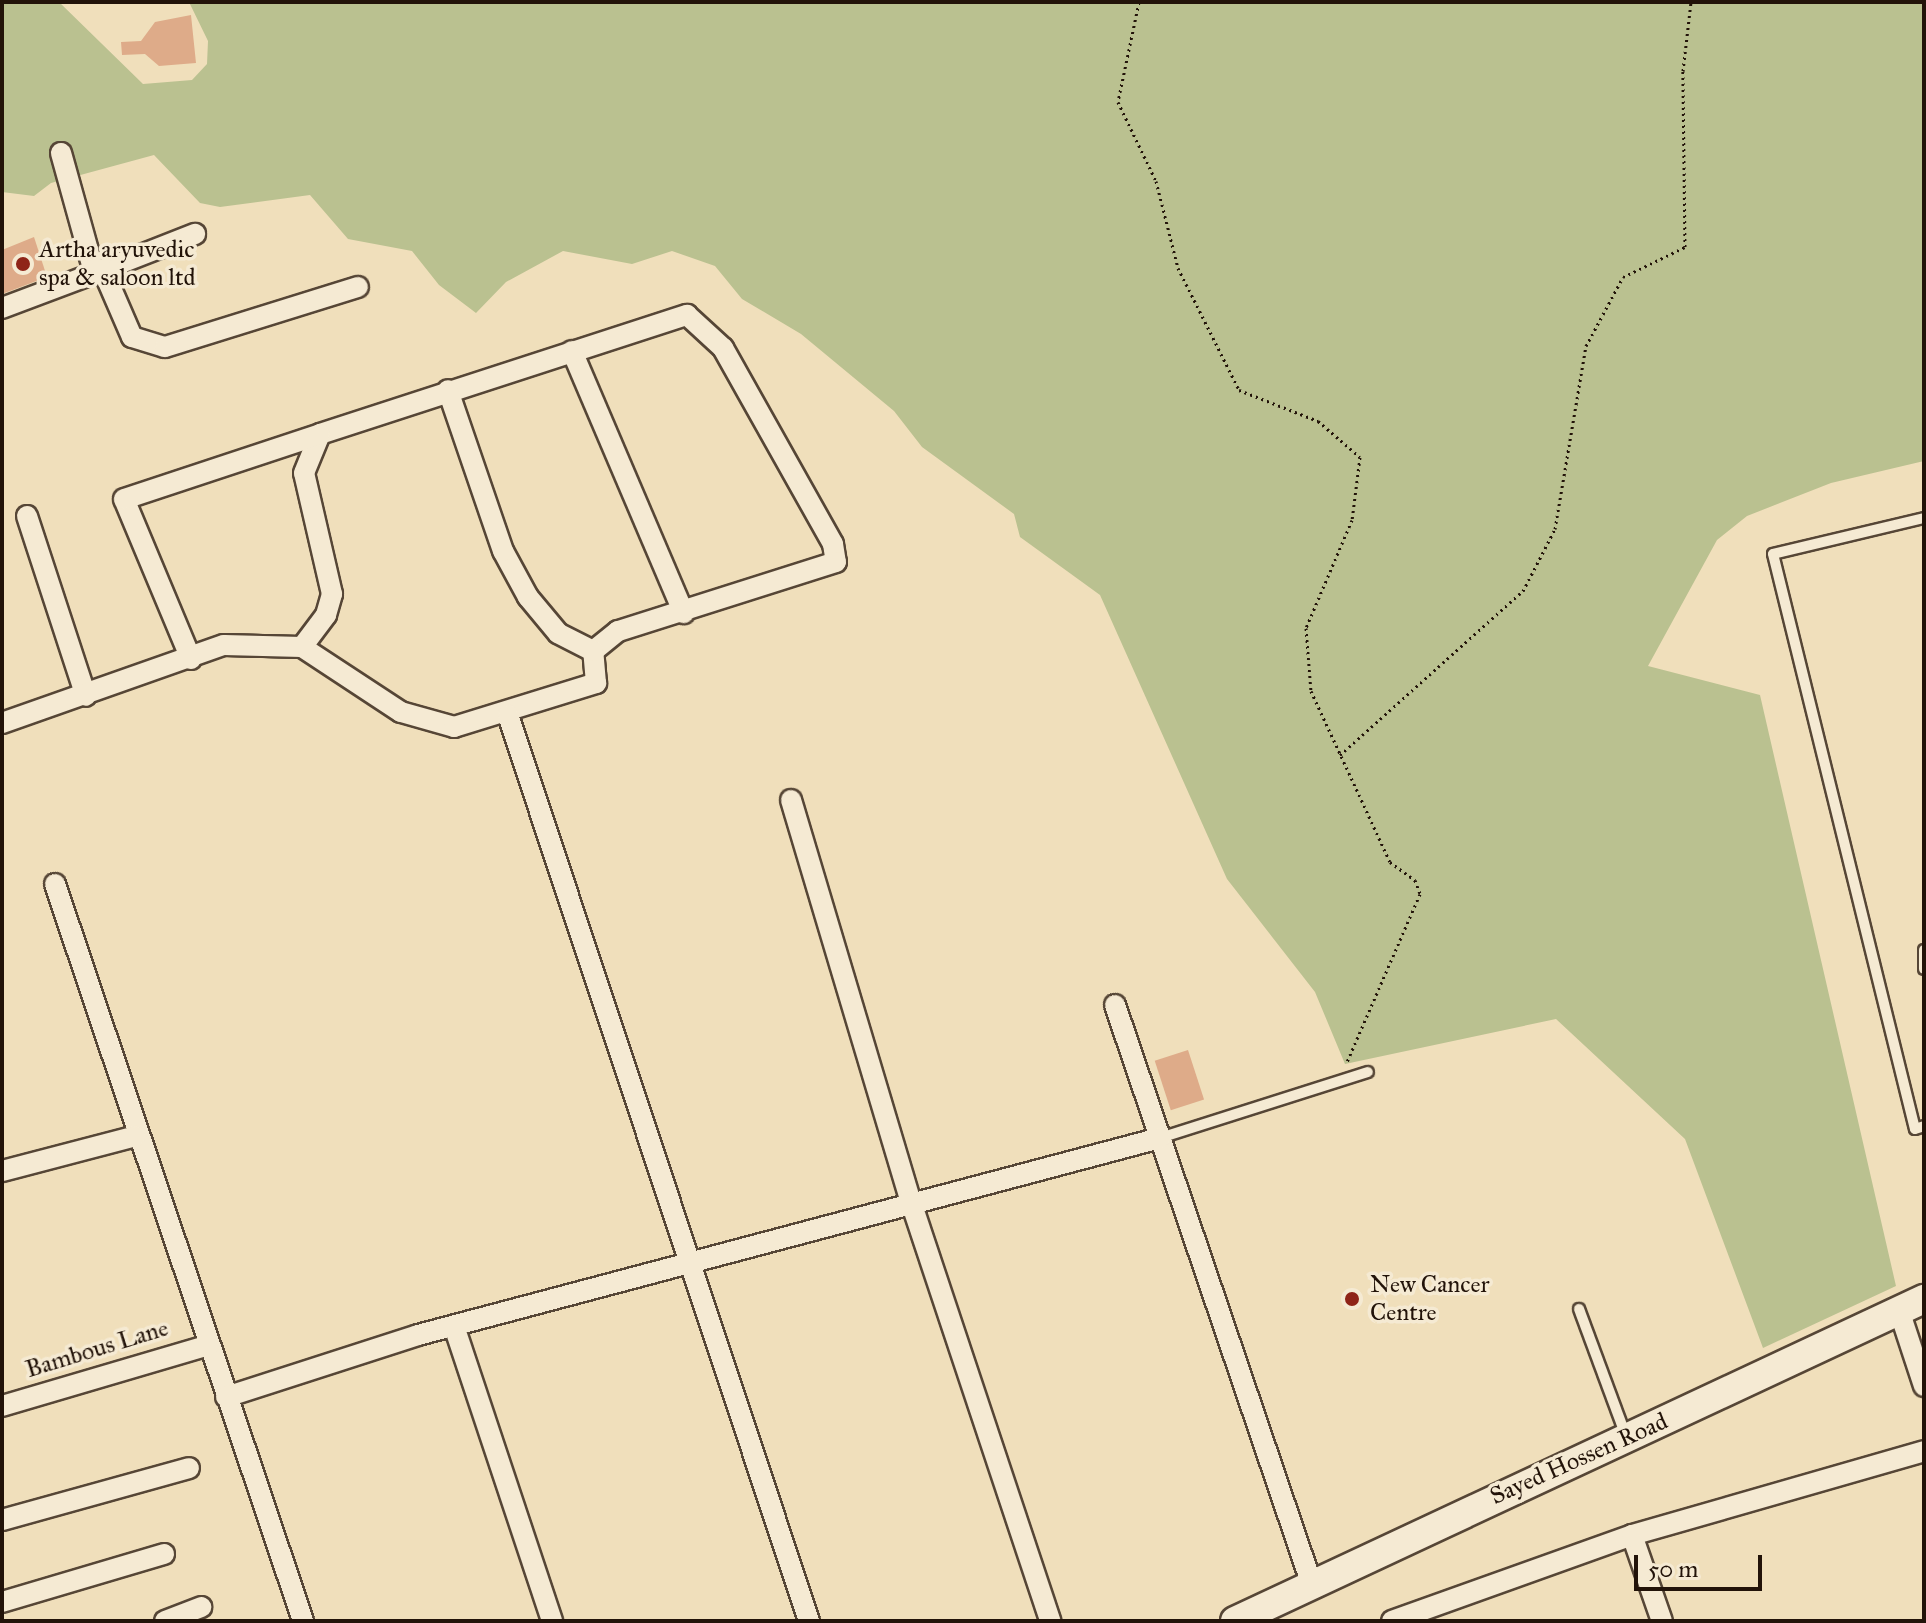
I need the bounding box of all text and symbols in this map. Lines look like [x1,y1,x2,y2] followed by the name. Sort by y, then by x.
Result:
[39,236,196,292] place label: Artha aryuvedic spa & saloon ltd
[14,255,32,273] marker: Artha aryuvedic spa & saloon ltd
[1370,1271,1489,1327] place label: New Cancer Centre
[1341,1288,1363,1310] marker: New Cancer Centre
[22,1314,172,1384] street label: Bambous Lane
[1486,1407,1672,1511] street label: Sayed Hossen Road
[1638,1539,1766,1589] scale bar
[1648,1554,1698,1584] text: 50 m

